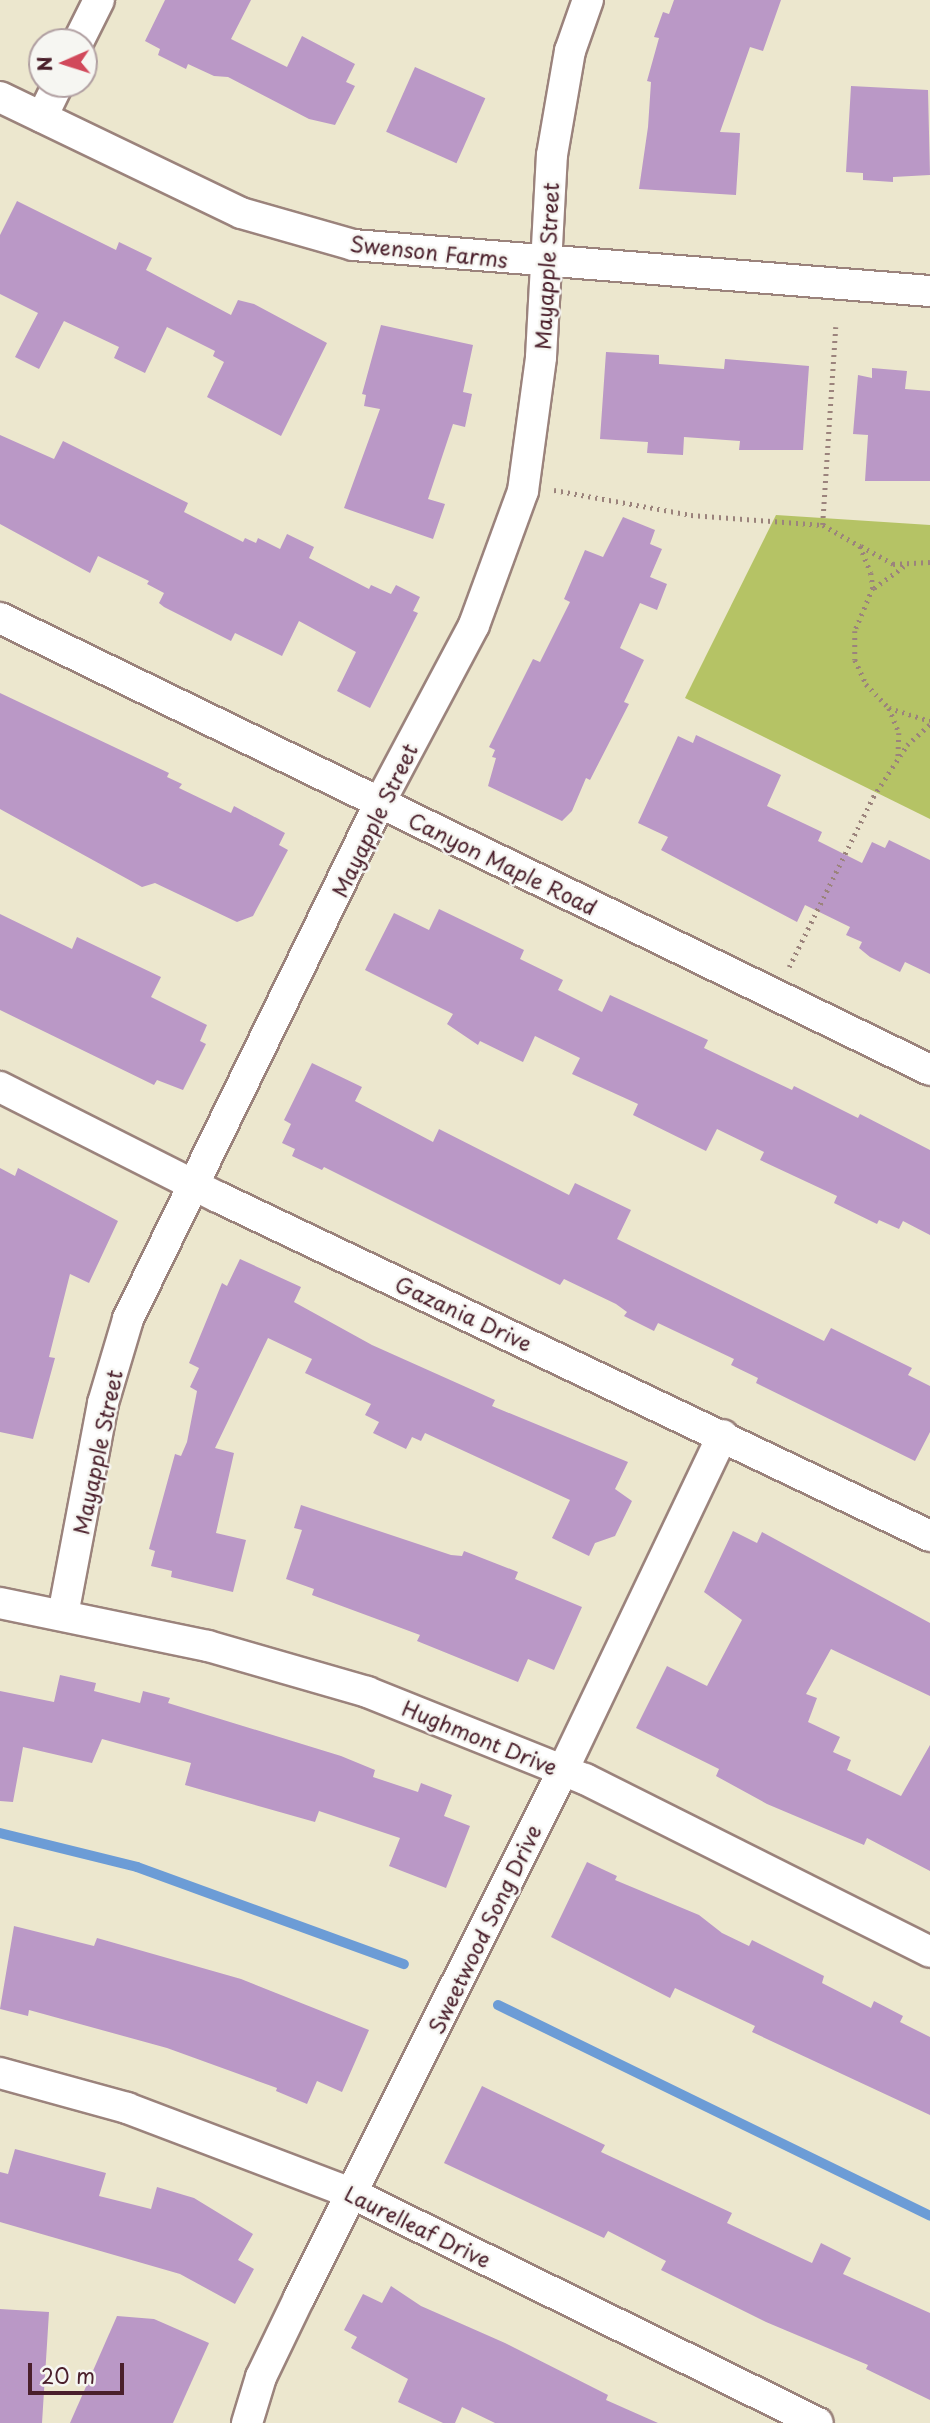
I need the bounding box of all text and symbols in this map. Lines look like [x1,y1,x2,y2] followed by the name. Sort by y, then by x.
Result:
[28,28,98,98] north arrow
[30,56,58,72] text: N
[529,181,563,351] street label: Mayapple Street
[349,230,509,272] street label: Swenson Farms
[326,739,422,901] street label: Mayapple Street
[405,807,601,919] street label: Canyon Maple Road
[392,1270,536,1356] street label: Gazania Drive
[67,1367,127,1537] street label: Mayapple Street
[399,1694,561,1780] street label: Hughmont Drive
[422,1820,546,2038] street label: Sweetwood Song Drive
[340,2179,496,2273] street label: Laurelleaf Drive
[32,2350,128,2394] scale bar
[41,2359,95,2391] text: 20 m

